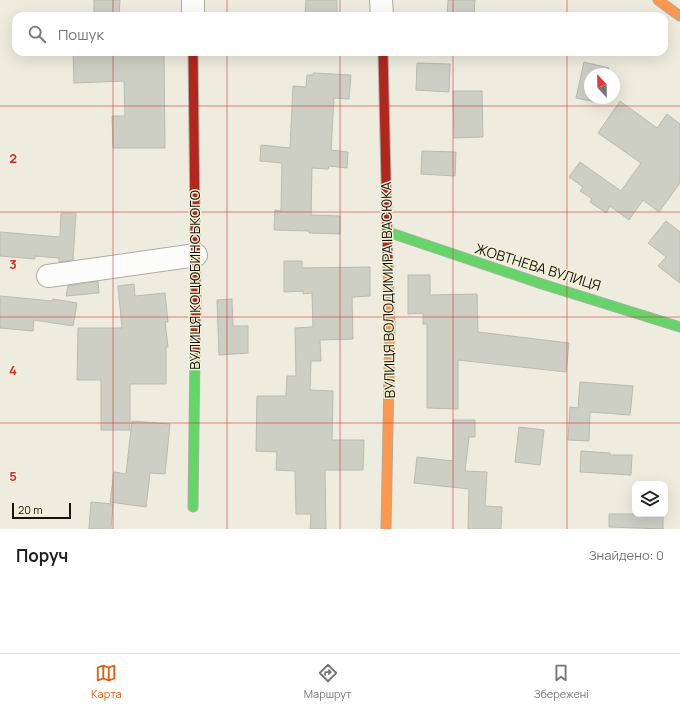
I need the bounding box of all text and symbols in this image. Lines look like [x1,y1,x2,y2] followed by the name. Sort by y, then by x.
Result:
[12,12,668,56] search box
[26,23,48,45] icon: search
[58,24,104,45] text: Пошук
[584,68,620,104] north arrow
[9,149,17,167] text: 2
[376,181,399,398] street label: ВУЛИЦЯ ВОЛОДИМИРА ІВАСЮКА
[185,190,204,370] street label: ВУЛИЦЯ КОЦЮБИНСЬКОГО
[473,238,603,295] street label: ЖОВТНЕВА ВУЛИЦЯ
[9,255,17,273] text: 3
[9,361,17,379] text: 4
[9,467,17,485] text: 5
[632,481,668,517] map controls
[632,481,668,517] button: layers
[12,501,71,520] scale bar
[18,502,43,517] text: 20 m
[16,544,68,567] text: Поруч
[589,546,664,564] text: Знайдено: 0
[91,662,122,701] tab: Карта
[304,662,352,701] tab: Маршрут
[534,662,589,701] tab: Збережені

